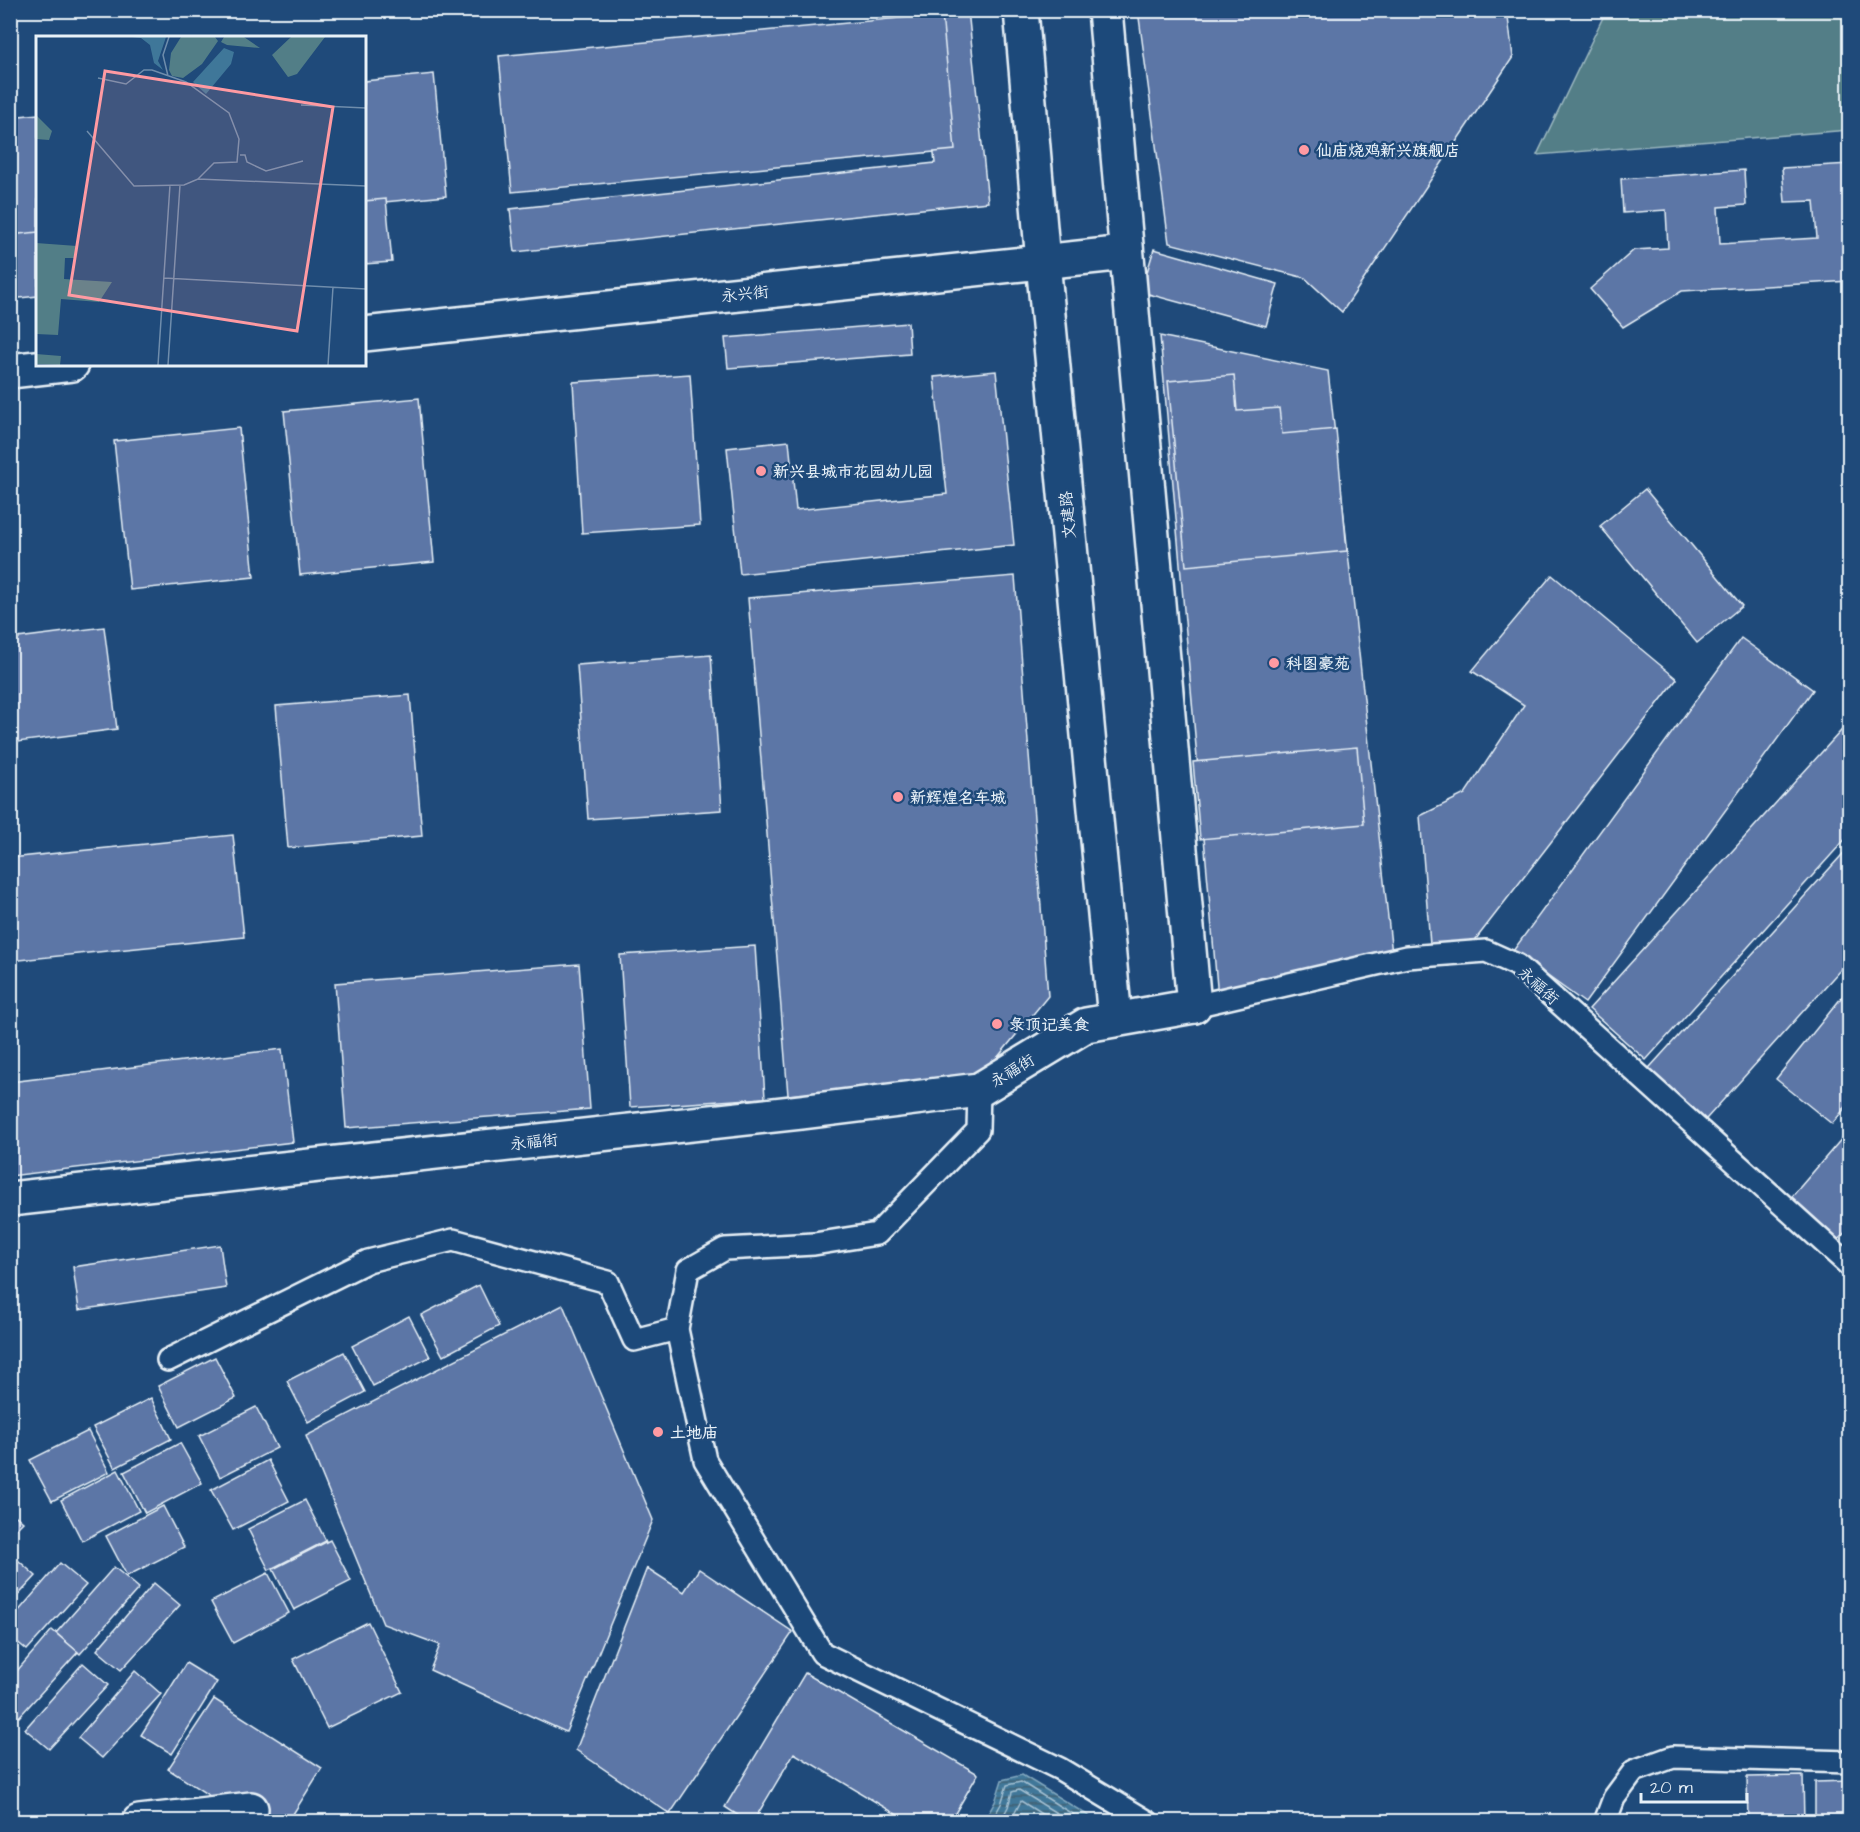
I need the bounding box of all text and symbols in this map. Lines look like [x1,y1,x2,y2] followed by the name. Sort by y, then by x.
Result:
[36,36,366,366] inset map
[1316,140,1460,162] place label: 仙庙烧鸡新兴旗舰店
[1297,143,1311,157] marker: 仙庙烧鸡新兴旗舰店
[720,281,770,307] street label: 永兴街
[773,461,933,483] place label: 新兴县城市花园幼儿园
[754,464,768,478] marker: 新兴县城市花园幼儿园
[1055,490,1081,540] street label: 文建路
[1286,653,1350,675] place label: 科图豪苑
[1267,656,1281,670] marker: 科图豪苑
[910,787,1006,809] place label: 新辉煌名车城
[891,790,905,804] marker: 新辉煌名车城
[1513,962,1564,1010] street label: 永福街
[1009,1014,1089,1036] place label: 录顶记美食
[990,1017,1004,1031] marker: 录顶记美食
[986,1049,1039,1093] street label: 永福街
[509,1129,559,1155] street label: 永福街
[670,1422,718,1444] place label: 土地庙
[651,1425,665,1439] marker: 土地庙
[1641,1766,1748,1804] scale bar
[1650,1775,1693,1800] text: 20 m

